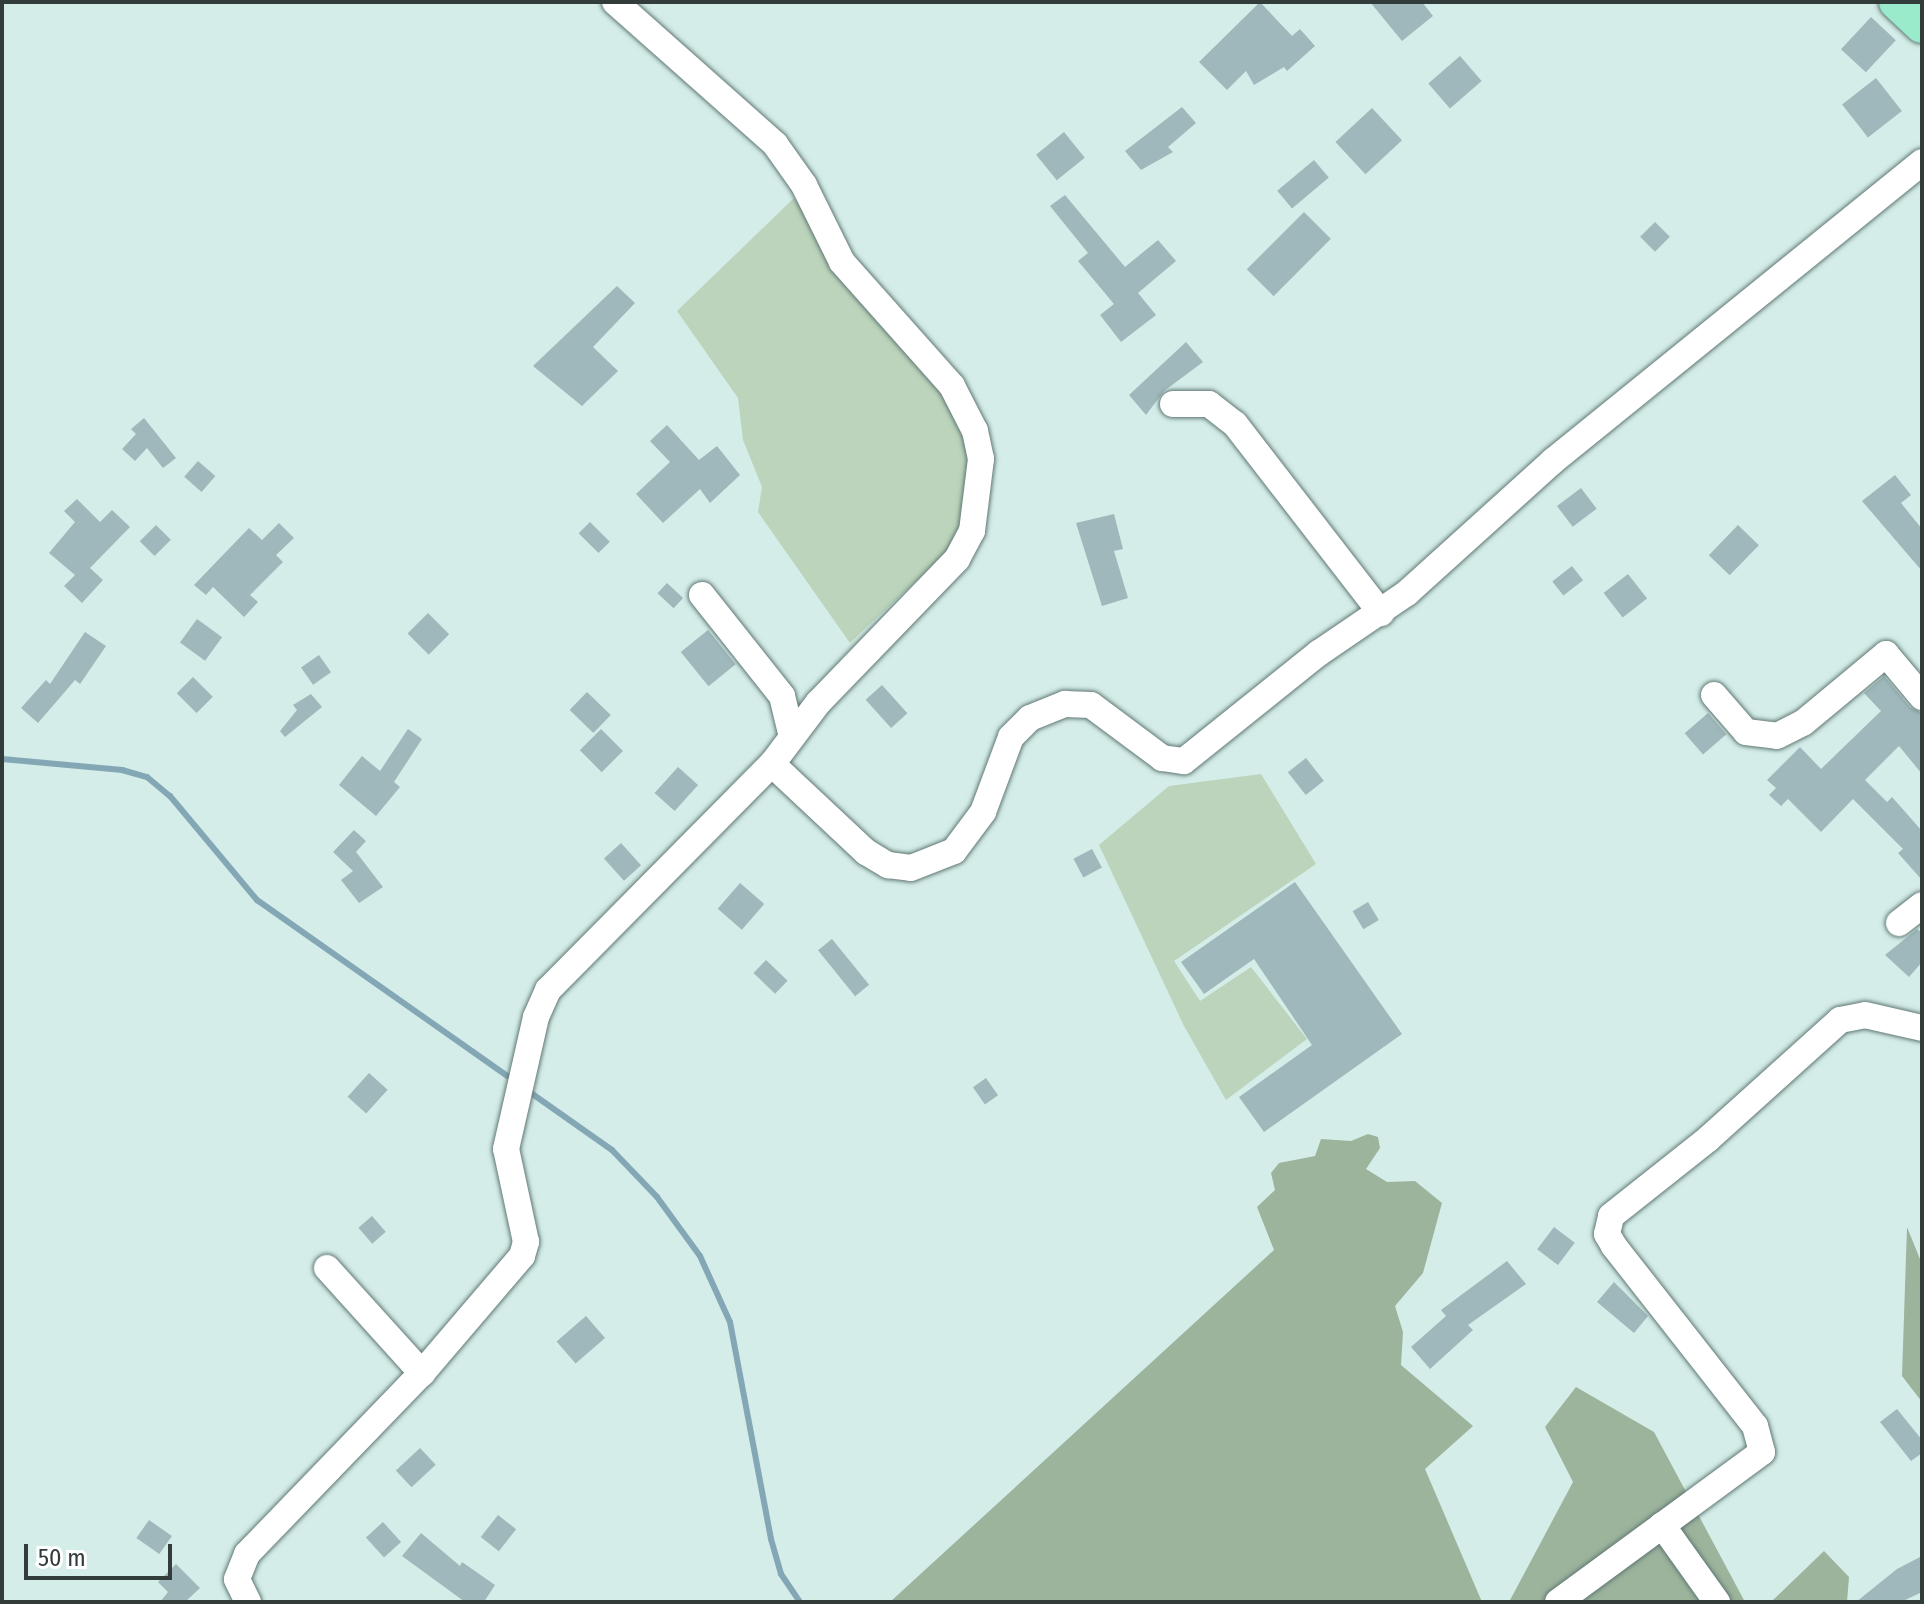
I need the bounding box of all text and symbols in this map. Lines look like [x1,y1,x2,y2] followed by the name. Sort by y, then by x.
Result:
[28,1528,176,1578] scale bar
[38,1544,86,1572] text: 50 m

